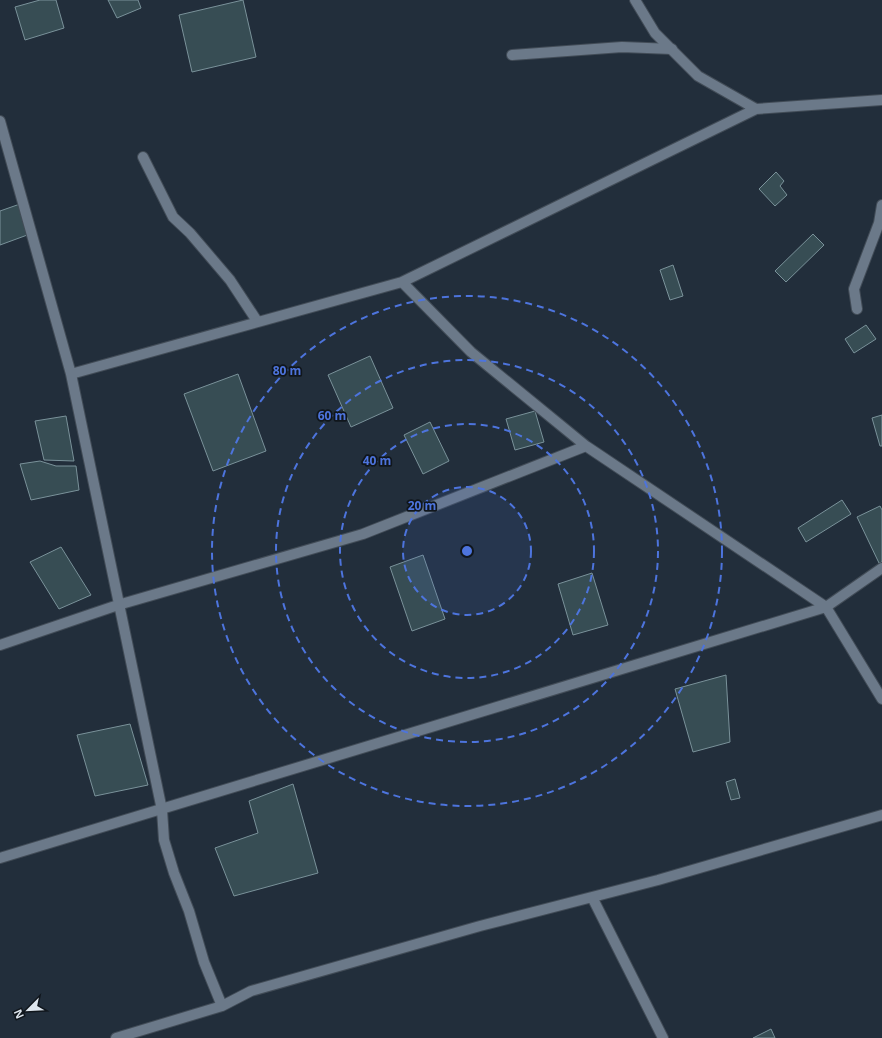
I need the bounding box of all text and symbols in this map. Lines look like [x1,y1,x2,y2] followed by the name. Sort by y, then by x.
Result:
[273,362,301,379] text: 80 m
[318,407,346,424] text: 60 m
[363,452,391,469] text: 40 m
[408,497,436,514] text: 20 m
[460,544,474,558] centre of rings
[8,990,48,1030] north arrow
[10,1007,27,1021] text: N

